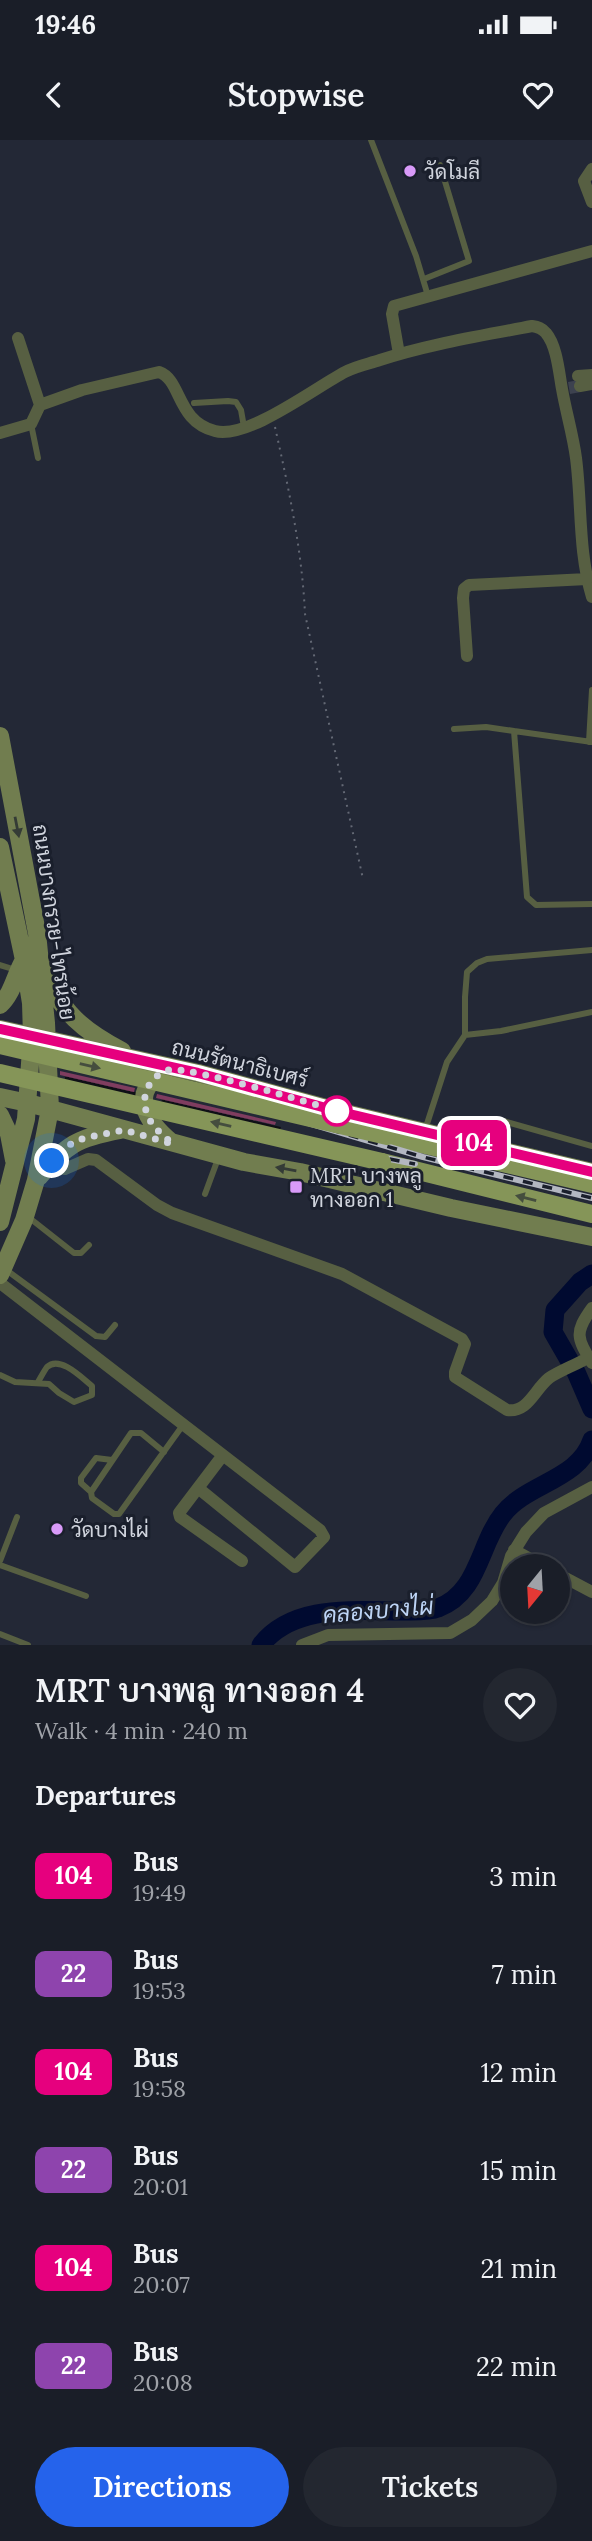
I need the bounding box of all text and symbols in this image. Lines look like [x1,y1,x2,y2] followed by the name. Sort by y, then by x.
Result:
[35,8,96,41] text: 19:46
[227,74,365,115] text: Stopwise
[35,76,73,114] icon: back
[519,76,557,114] icon: heart
[424,158,480,185] place label: วัดโมลี
[402,163,418,179] marker: วัดโมลี
[12,816,23,838] one-way arrow
[27,822,81,1022] street label: ถนนบางกรวย-ไทรน้อย
[169,1033,311,1093] street label: ถนนรัตนาธิเบศร์
[79,1061,101,1072] one-way arrow
[322,1096,352,1126] unlabelled marker
[210,1119,232,1130] one-way arrow
[434,1120,514,1166] line badge: 104
[455,1127,493,1158] text: 104
[34,1143,69,1178] your location
[310,1162,422,1213] place label: MRT บางพลู ทางออก 1
[275,1163,297,1174] one-way arrow
[288,1179,304,1195] marker: MRT บางพลู ทางออก 1
[515,1192,537,1203] one-way arrow
[71,1516,149,1543] place label: วัดบางไผ่
[49,1521,65,1537] marker: วัดบางไผ่
[500,1554,570,1624] north arrow
[500,1554,570,1624] map controls
[321,1590,436,1629] water label: คลองบางไผ่
[483,1668,557,1742] button: heart
[35,1669,364,1711] text: MRT บางพลู ทางออก 4
[35,1716,248,1745] text: Walk · 4 min · 240 m
[35,1779,176,1812] text: Departures
[133,1845,179,1878] text: Bus
[54,1860,93,1891] text: 104
[489,1860,557,1893] text: 3 min
[133,1878,186,1907] text: 19:49
[133,1943,179,1976] text: Bus
[61,1958,86,1989] text: 22
[492,1958,557,1991] text: 7 min
[133,1976,186,2005] text: 19:53
[133,2041,179,2074] text: Bus
[54,2056,93,2087] text: 104
[480,2056,557,2089] text: 12 min
[133,2074,186,2103] text: 19:58
[133,2139,179,2172] text: Bus
[61,2154,86,2185] text: 22
[480,2154,557,2187] text: 15 min
[133,2172,188,2201] text: 20:01
[133,2237,179,2270] text: Bus
[54,2252,93,2283] text: 104
[480,2252,557,2285] text: 21 min
[133,2270,190,2299] text: 20:07
[133,2335,179,2368] text: Bus
[61,2350,86,2381] text: 22
[476,2350,557,2383] text: 22 min
[133,2368,193,2397] text: 20:08
[35,2447,289,2527] button: Directions
[303,2447,557,2527] button: Tickets

